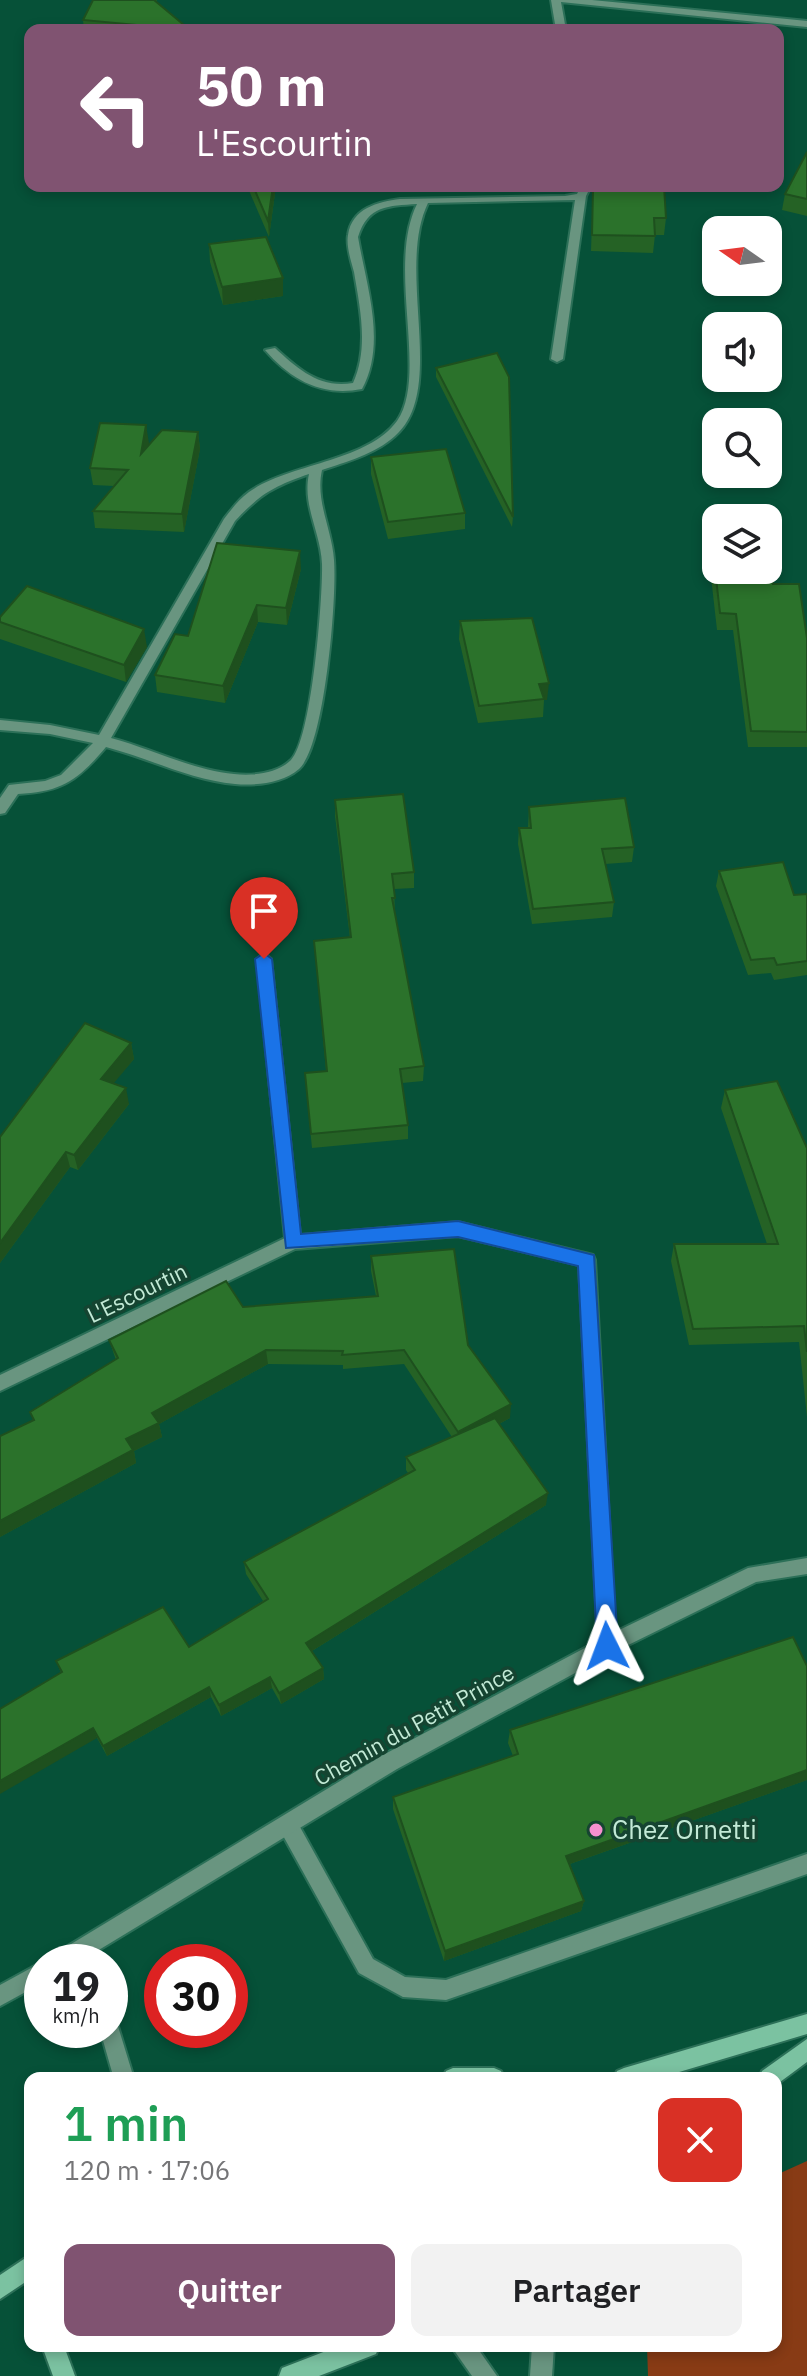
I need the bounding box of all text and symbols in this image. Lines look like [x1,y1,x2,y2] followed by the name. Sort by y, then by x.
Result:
[196,49,326,121] text: 50 m
[64,56,168,160] icon: left
[196,119,373,166] text: L'Escourtin
[702,216,782,296] north arrow
[702,216,782,584] map controls
[702,312,782,392] button: sound
[702,408,782,488] button: search
[702,504,782,584] button: layers
[230,877,298,959] pin
[242,889,286,933] icon: arrive
[82,1256,192,1329] street label: L'Escourtin
[565,1604,649,1688] position arrow
[309,1657,519,1792] street label: Chemin du Petit Prince
[612,1812,757,1846] place label: Chez Ornetti
[587,1821,605,1839] marker: Chez Ornetti
[144,1944,248,2048] speed limit sign: 30
[52,1960,100,2012] text: 19
[52,2002,100,2029] text: km/h
[64,2092,188,2154] text: 1 min
[658,2098,742,2182] button: close
[64,2153,230,2187] text: 120 m · 17:06
[64,2244,395,2336] button: Quitter
[411,2244,742,2336] button: Partager

